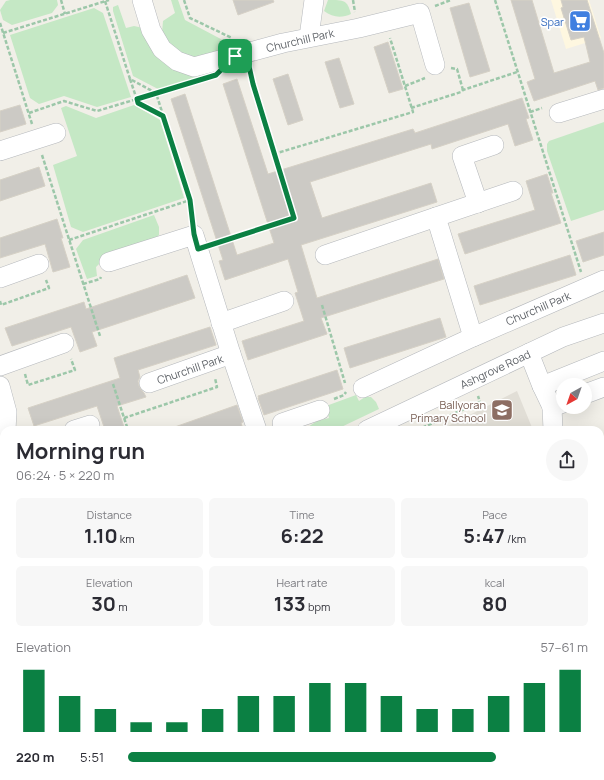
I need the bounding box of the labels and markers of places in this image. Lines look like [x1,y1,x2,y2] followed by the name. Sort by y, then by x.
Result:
[567,8,593,34] supermarket icon: Spar
[541,14,564,29] place label: Spar
[218,39,252,73] pin
[411,397,486,425] place label: Ballyoran Primary School
[489,397,515,423] school or university icon: Ballyoran Primary School

